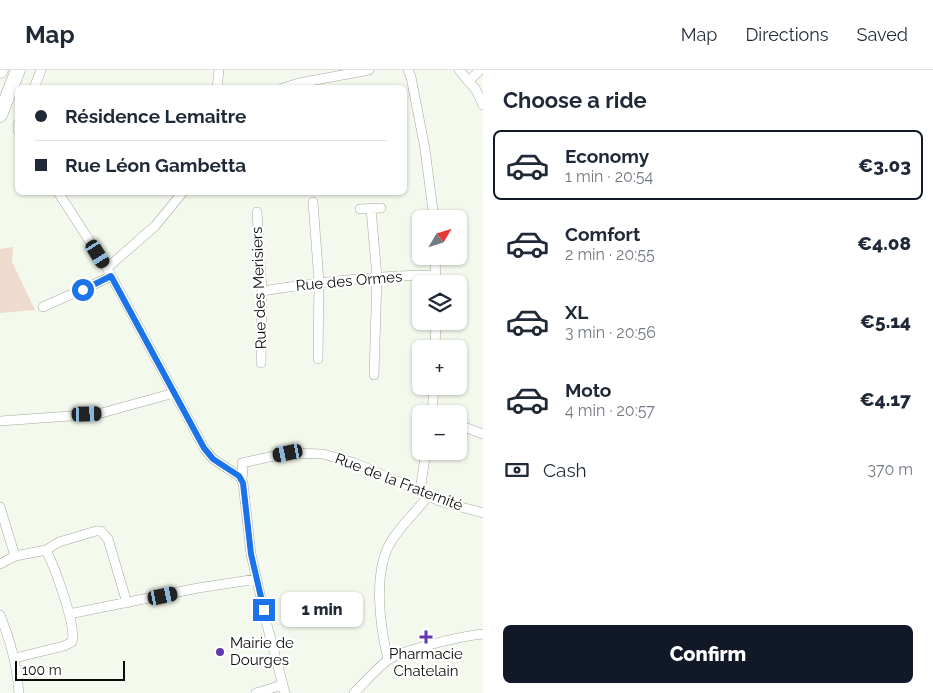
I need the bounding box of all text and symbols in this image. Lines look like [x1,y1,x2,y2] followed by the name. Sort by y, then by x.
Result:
[25,20,75,49] text: Map
[681,24,717,45] text: Map
[745,24,829,45] text: Directions
[857,24,908,45] text: Saved
[503,87,647,113] text: Choose a ride
[65,105,246,127] text: Résidence Lemaitre
[505,143,550,188] icon: car
[565,145,649,167] text: Economy
[65,154,246,176] text: Rue Léon Gambetta
[858,154,911,176] text: €3.03
[565,167,653,186] text: 1 min · 20:54
[412,210,468,265] north arrow
[412,210,467,460] map controls
[505,221,550,266] icon: car
[565,223,640,245] text: Comfort
[248,226,270,350] street label: Rue des Merisiers
[857,232,911,254] text: €4.08
[83,237,112,271] car
[565,245,655,264] text: 2 min · 20:55
[295,267,403,295] street label: Rue des Ormes
[412,275,467,330] button: layers
[72,279,94,301] route start
[505,299,550,344] icon: car
[565,301,588,323] text: XL
[860,310,911,332] text: €5.14
[565,323,656,342] text: 3 min · 20:56
[412,340,467,395] button: +
[505,377,550,422] icon: car
[565,379,611,401] text: Moto
[859,388,911,410] text: €4.17
[565,401,655,420] text: 4 min · 20:57
[412,405,467,460] button: −
[71,406,102,422] car
[271,443,304,463] car
[332,449,466,515] street label: Rue de la Fraternité
[503,456,531,484] icon: cash
[543,459,587,481] text: Cash
[867,460,913,479] text: 370 m
[146,586,179,606] car
[282,592,364,628] callout: 1 min
[253,599,275,621] route end
[301,600,343,619] text: 1 min
[503,625,913,683] button: Confirm
[420,631,432,643] marker: Pharmacie Chatelain
[230,634,294,669] place label: Mairie de Dourges
[389,645,463,680] place label: Pharmacie Chatelain
[214,646,226,658] marker: Mairie de Dourges
[15,658,125,681] scale bar
[22,662,62,678] text: 100 m

